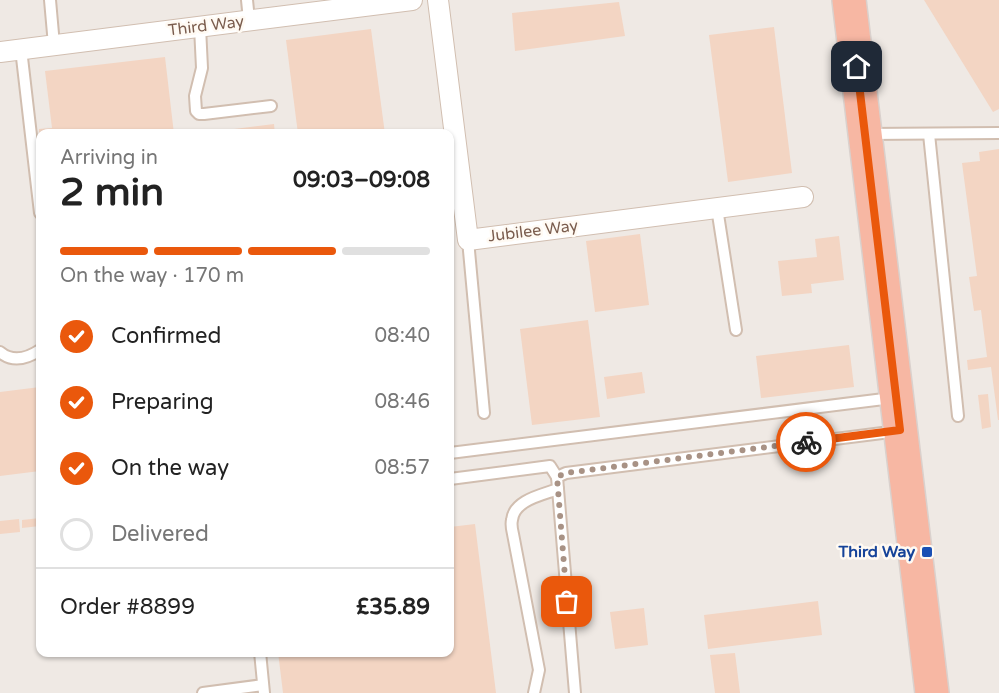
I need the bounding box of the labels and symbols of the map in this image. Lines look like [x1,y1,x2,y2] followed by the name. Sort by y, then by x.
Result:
[167,11,246,41] street label: Third Way
[831,41,882,92] pin
[487,216,580,246] street label: Jubilee Way
[776,412,836,472] courier
[838,542,915,562] place label: Third Way
[920,545,934,559] marker: Third Way
[541,576,592,627] pin

